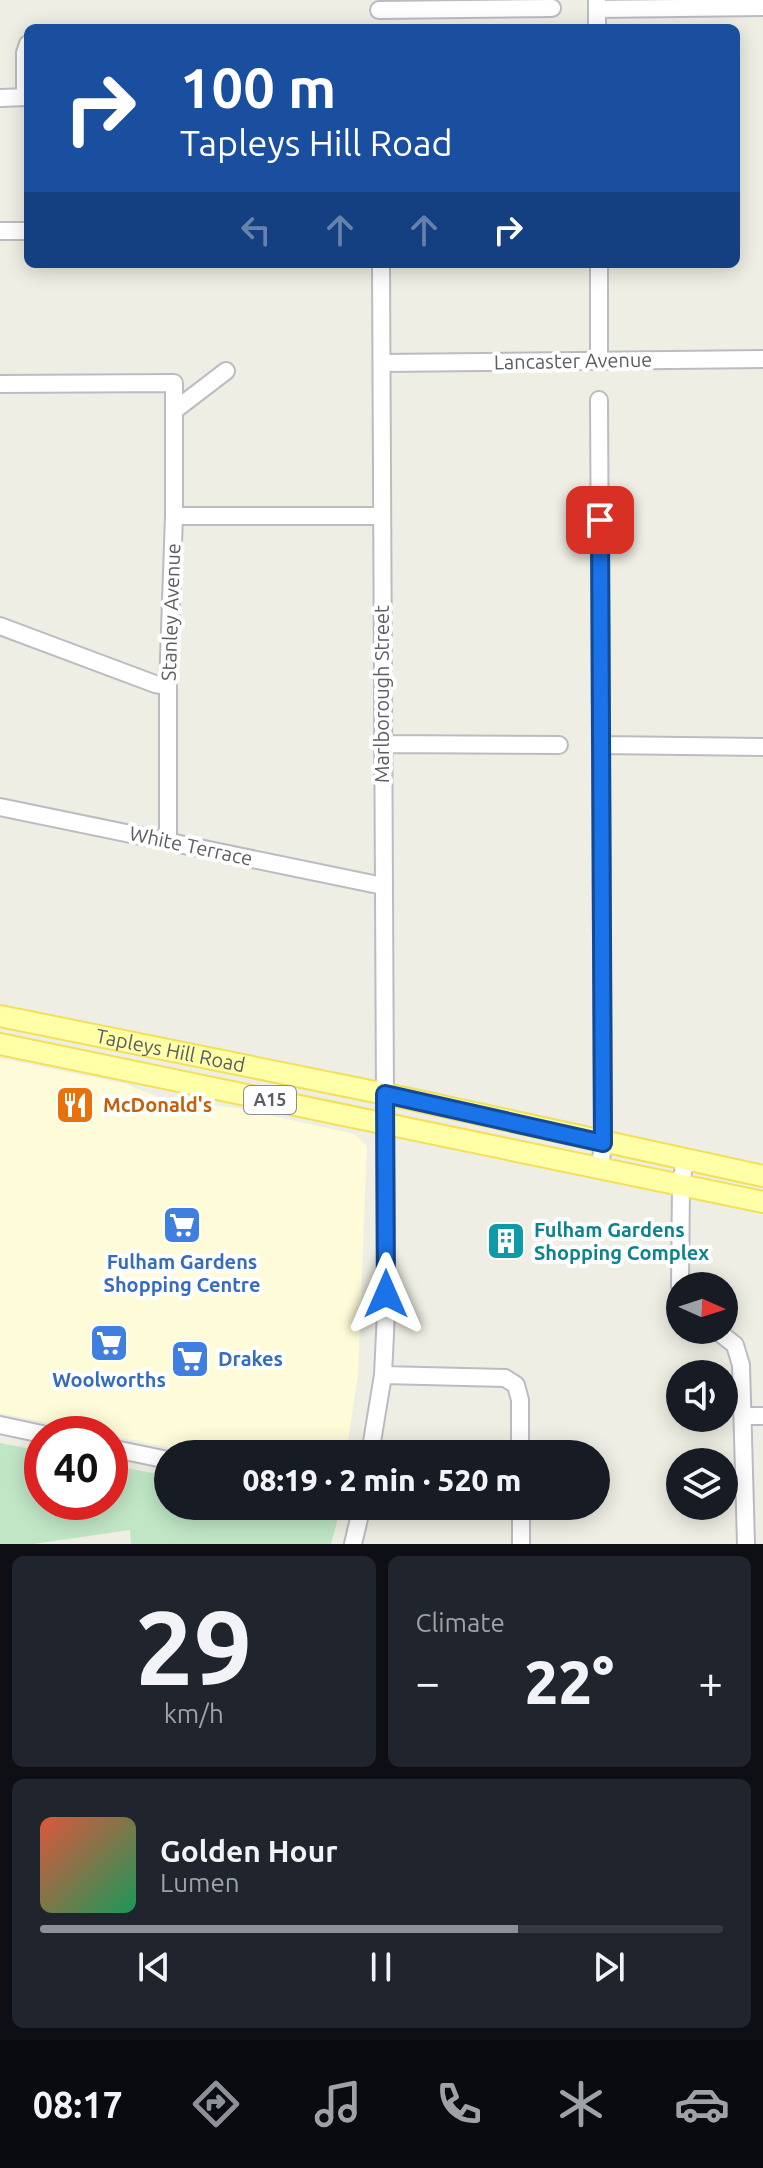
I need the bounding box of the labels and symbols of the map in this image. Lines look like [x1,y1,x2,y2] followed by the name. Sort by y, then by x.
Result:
[494,348,652,373] street label: Lancaster Avenue
[566,486,634,554] pin
[157,543,184,681] street label: Stanley Avenue
[370,605,393,783] street label: Marlborough Street
[128,821,255,870] street label: White Terrace
[94,1024,247,1076] street label: Tapleys Hill Road
[54,1084,96,1126] restaurant icon: McDonald's
[244,1086,296,1114] road number: A15
[103,1093,212,1116] place label: McDonald's
[161,1204,203,1246] supermarket icon: Fulham Gardens Shopping Centre
[534,1218,709,1264] place label: Fulham Gardens Shopping Complex
[485,1220,527,1262] building icon: Fulham Gardens Shopping Complex
[104,1250,260,1296] place label: Fulham Gardens Shopping Centre
[344,1252,428,1336] position arrow
[666,1272,738,1344] north arrow
[88,1322,130,1364] supermarket icon: Woolworths
[169,1338,211,1380] supermarket icon: Drakes
[218,1347,283,1370] place label: Drakes
[52,1368,166,1391] place label: Woolworths
[24,1416,128,1520] speed limit sign: 40

